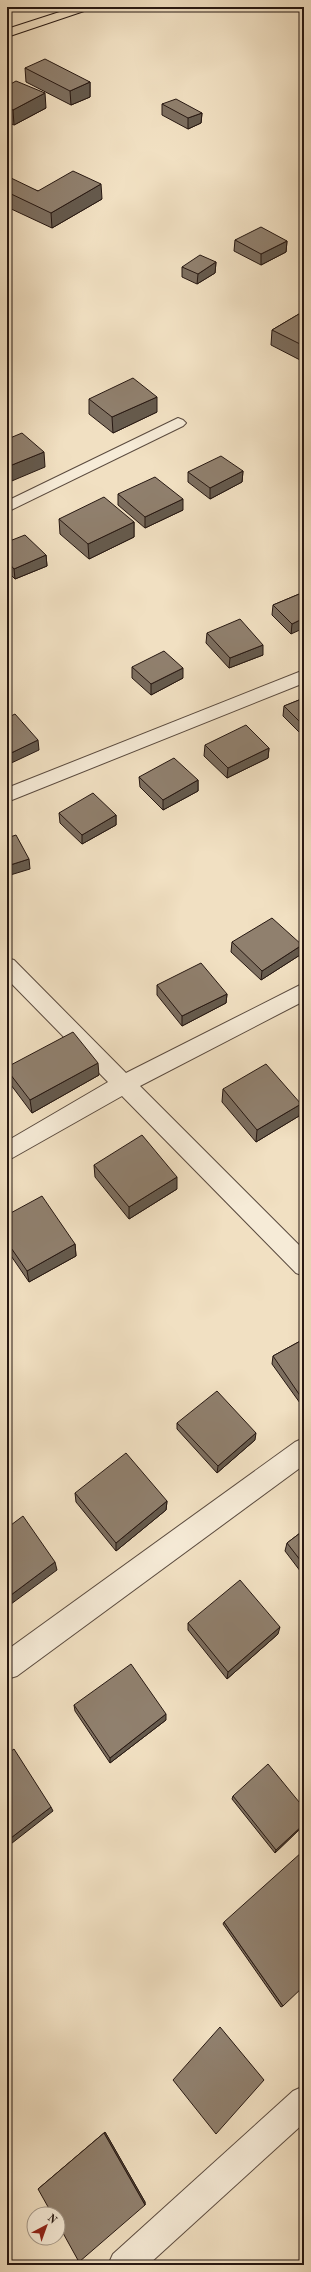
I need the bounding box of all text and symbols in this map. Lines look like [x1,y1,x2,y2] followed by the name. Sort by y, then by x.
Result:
[26,2206,66,2246] north arrow
[45,2213,59,2227] text: N

